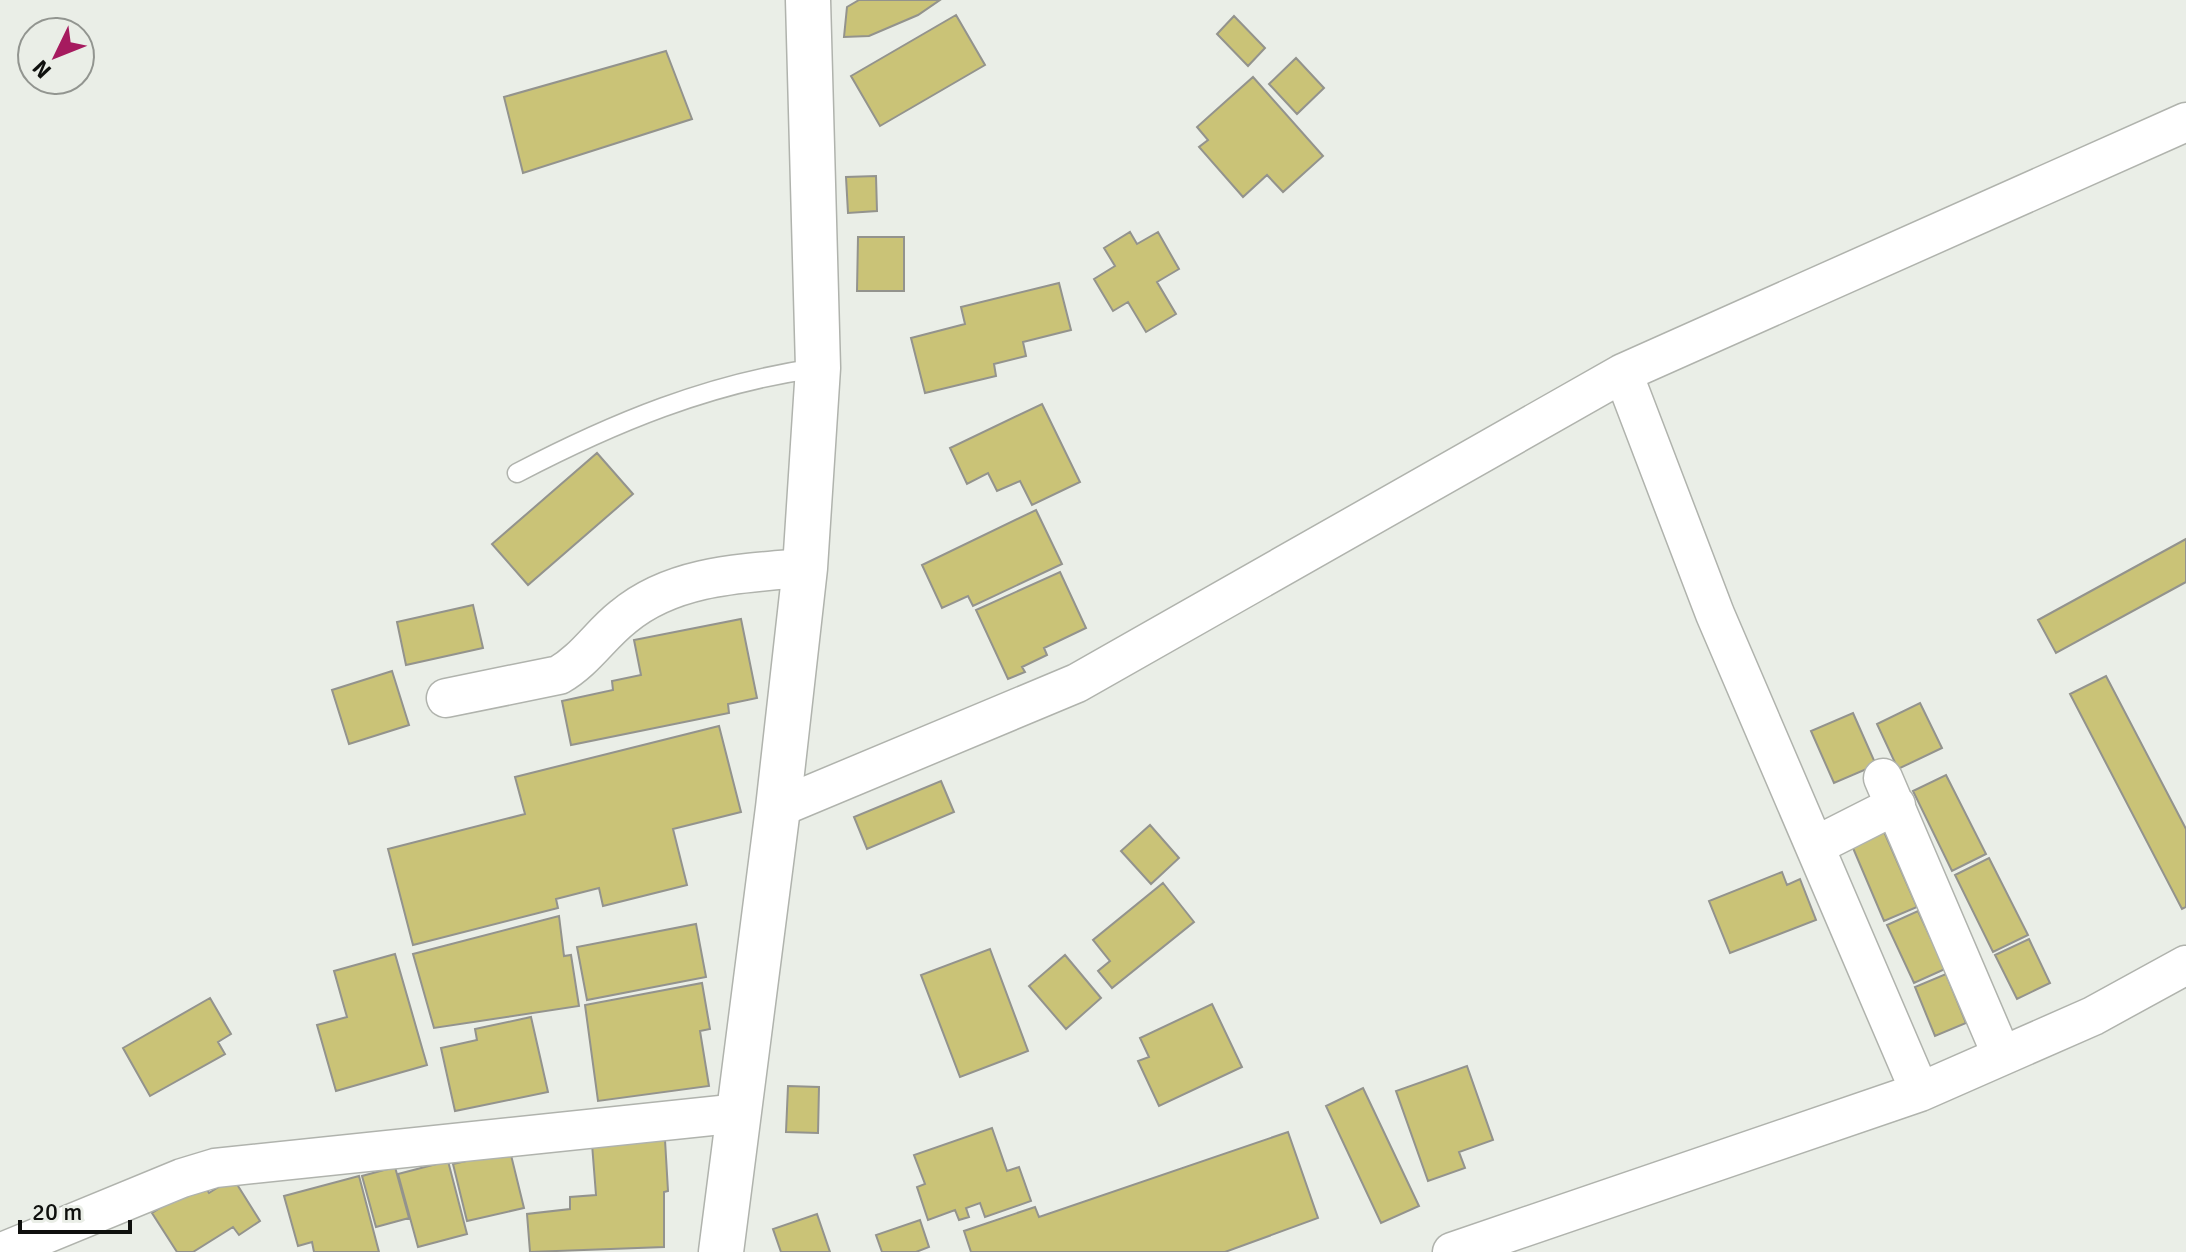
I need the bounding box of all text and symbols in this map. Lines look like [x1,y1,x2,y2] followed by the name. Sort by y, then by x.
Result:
[16,16,96,96] north arrow
[27,54,57,84] text: N
[20,1184,130,1234] scale bar
[32,1197,82,1227] text: 20 m

